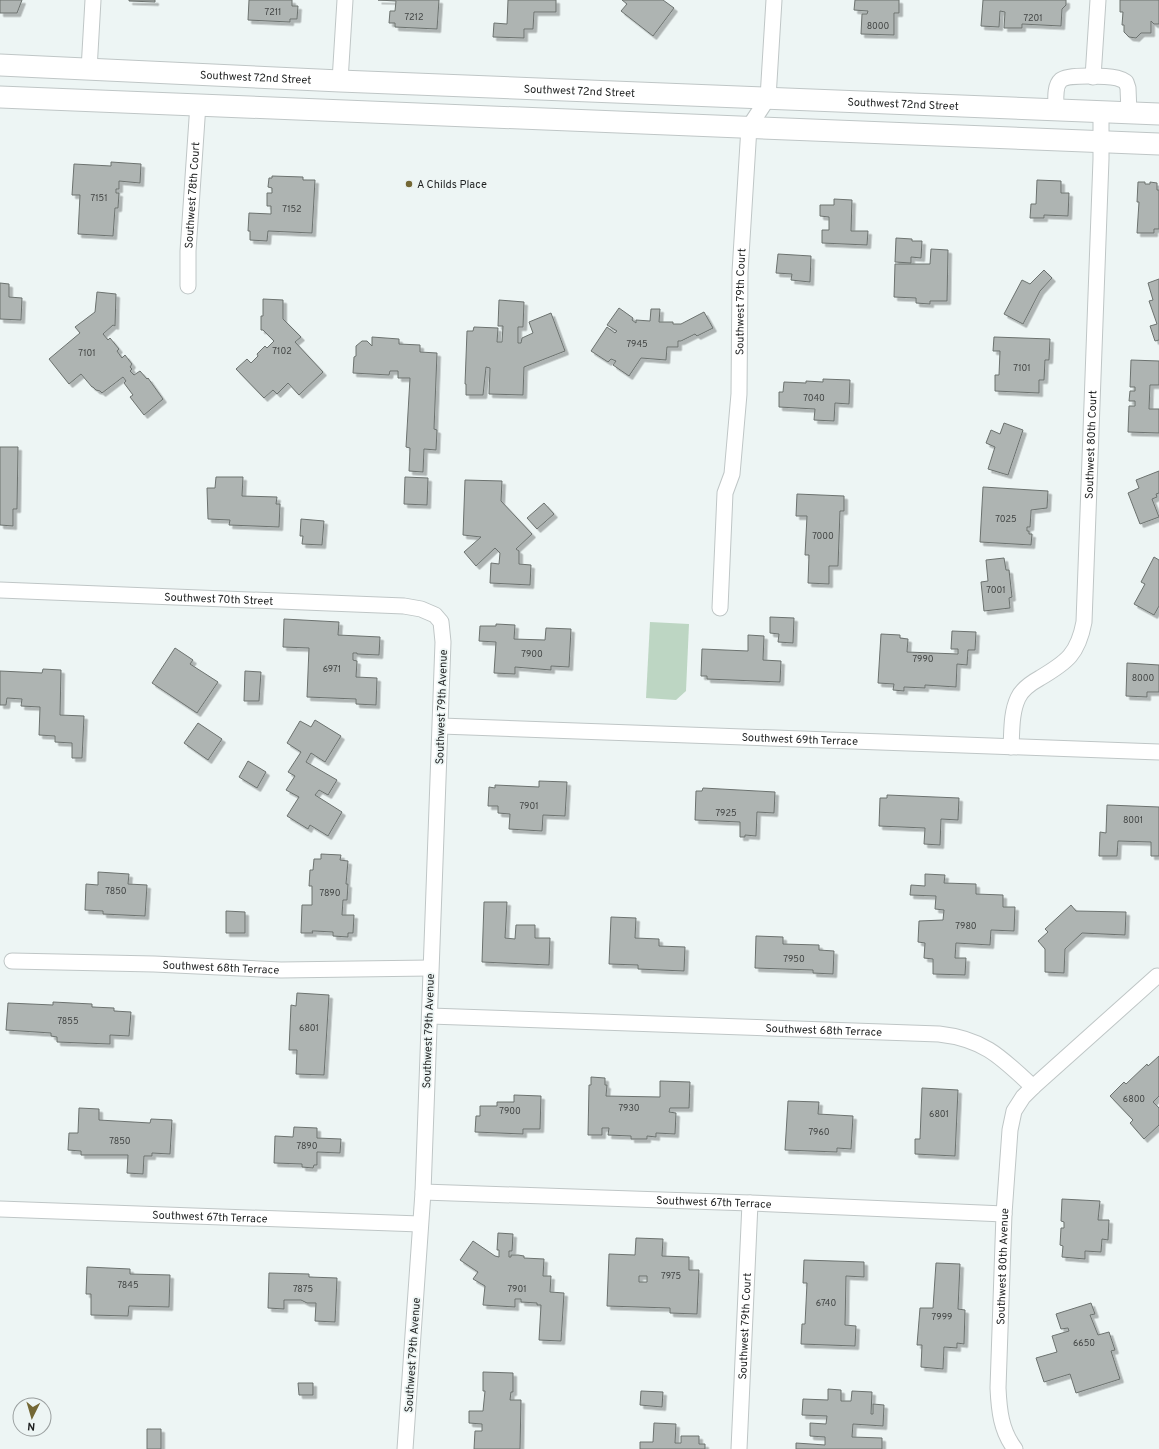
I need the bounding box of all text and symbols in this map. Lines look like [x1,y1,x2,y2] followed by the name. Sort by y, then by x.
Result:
[265,7,281,18] house number: 7211
[405,12,423,23] house number: 7212
[1023,13,1043,24] house number: 7201
[867,21,890,32] house number: 8000
[200,68,312,88] street label: Southwest 72nd Street
[523,82,635,101] street label: Southwest 72nd Street
[847,95,959,114] street label: Southwest 72nd Street
[182,141,203,249] street label: Southwest 78th Court
[417,178,487,192] place label: A Childs Place
[404,179,414,189] marker: A Childs Place
[90,193,108,204] house number: 7151
[282,204,302,215] house number: 7152
[733,248,749,355] street label: Southwest 79th Court
[626,339,648,350] house number: 7945
[272,346,292,357] house number: 7102
[78,348,96,359] house number: 7101
[1013,363,1031,374] house number: 7101
[1083,390,1101,499] street label: Southwest 80th Court
[803,393,825,404] house number: 7040
[995,514,1017,525] house number: 7025
[812,531,834,542] house number: 7000
[986,585,1006,596] house number: 7001
[164,591,274,609] street label: Southwest 70th Street
[433,649,451,765] street label: Southwest 79th Avenue
[521,649,543,660] house number: 7900
[912,654,934,665] house number: 7990
[323,664,341,675] house number: 6971
[1132,673,1155,684] house number: 8000
[741,731,858,749] street label: Southwest 69th Terrace
[519,801,539,812] house number: 7901
[715,808,737,819] house number: 7925
[1123,815,1143,826] house number: 8001
[105,886,127,897] house number: 7850
[320,888,341,899] house number: 7890
[955,921,977,932] house number: 7980
[783,954,805,965] house number: 7950
[162,958,280,978] street label: Southwest 68th Terrace
[420,973,438,1089] street label: Southwest 79th Avenue
[57,1016,79,1027] house number: 7855
[765,1022,882,1040] street label: Southwest 68th Terrace
[299,1023,319,1034] house number: 6801
[1123,1094,1145,1105] house number: 6800
[618,1103,640,1114] house number: 7930
[499,1106,521,1117] house number: 7900
[929,1109,949,1120] house number: 6801
[808,1127,830,1138] house number: 7960
[109,1136,131,1147] house number: 7850
[297,1141,318,1152] house number: 7890
[656,1194,772,1212] street label: Southwest 67th Terrace
[152,1208,268,1227] street label: Southwest 67th Terrace
[994,1208,1012,1325] street label: Southwest 80th Avenue
[661,1271,681,1282] house number: 7975
[736,1272,755,1380] street label: Southwest 79th Court
[117,1280,139,1291] house number: 7845
[293,1284,313,1295] house number: 7875
[507,1284,527,1295] house number: 7901
[402,1297,424,1413] street label: Southwest 79th Avenue
[816,1298,836,1309] house number: 6740
[932,1312,952,1323] house number: 7999
[1073,1338,1095,1349] house number: 6650
[12,1397,52,1437] north arrow
[27,1419,36,1433] text: N

